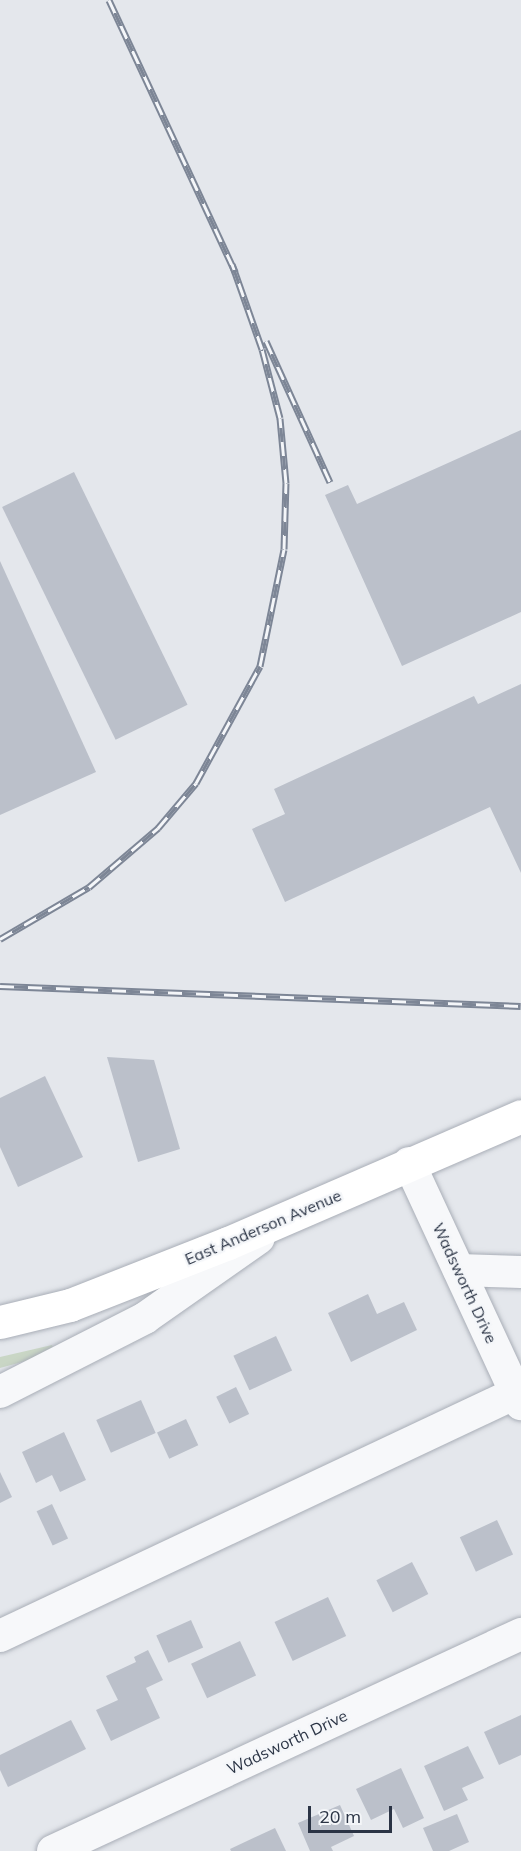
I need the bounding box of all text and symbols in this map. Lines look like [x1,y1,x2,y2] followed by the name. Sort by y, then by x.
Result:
[182,1185,344,1269] street label: East Anderson Avenue
[429,1220,501,1346] street label: Wadsworth Drive
[224,1706,350,1778] street label: Wadsworth Drive
[311,1794,395,1832] scale bar
[319,1805,361,1828] text: 20 m

